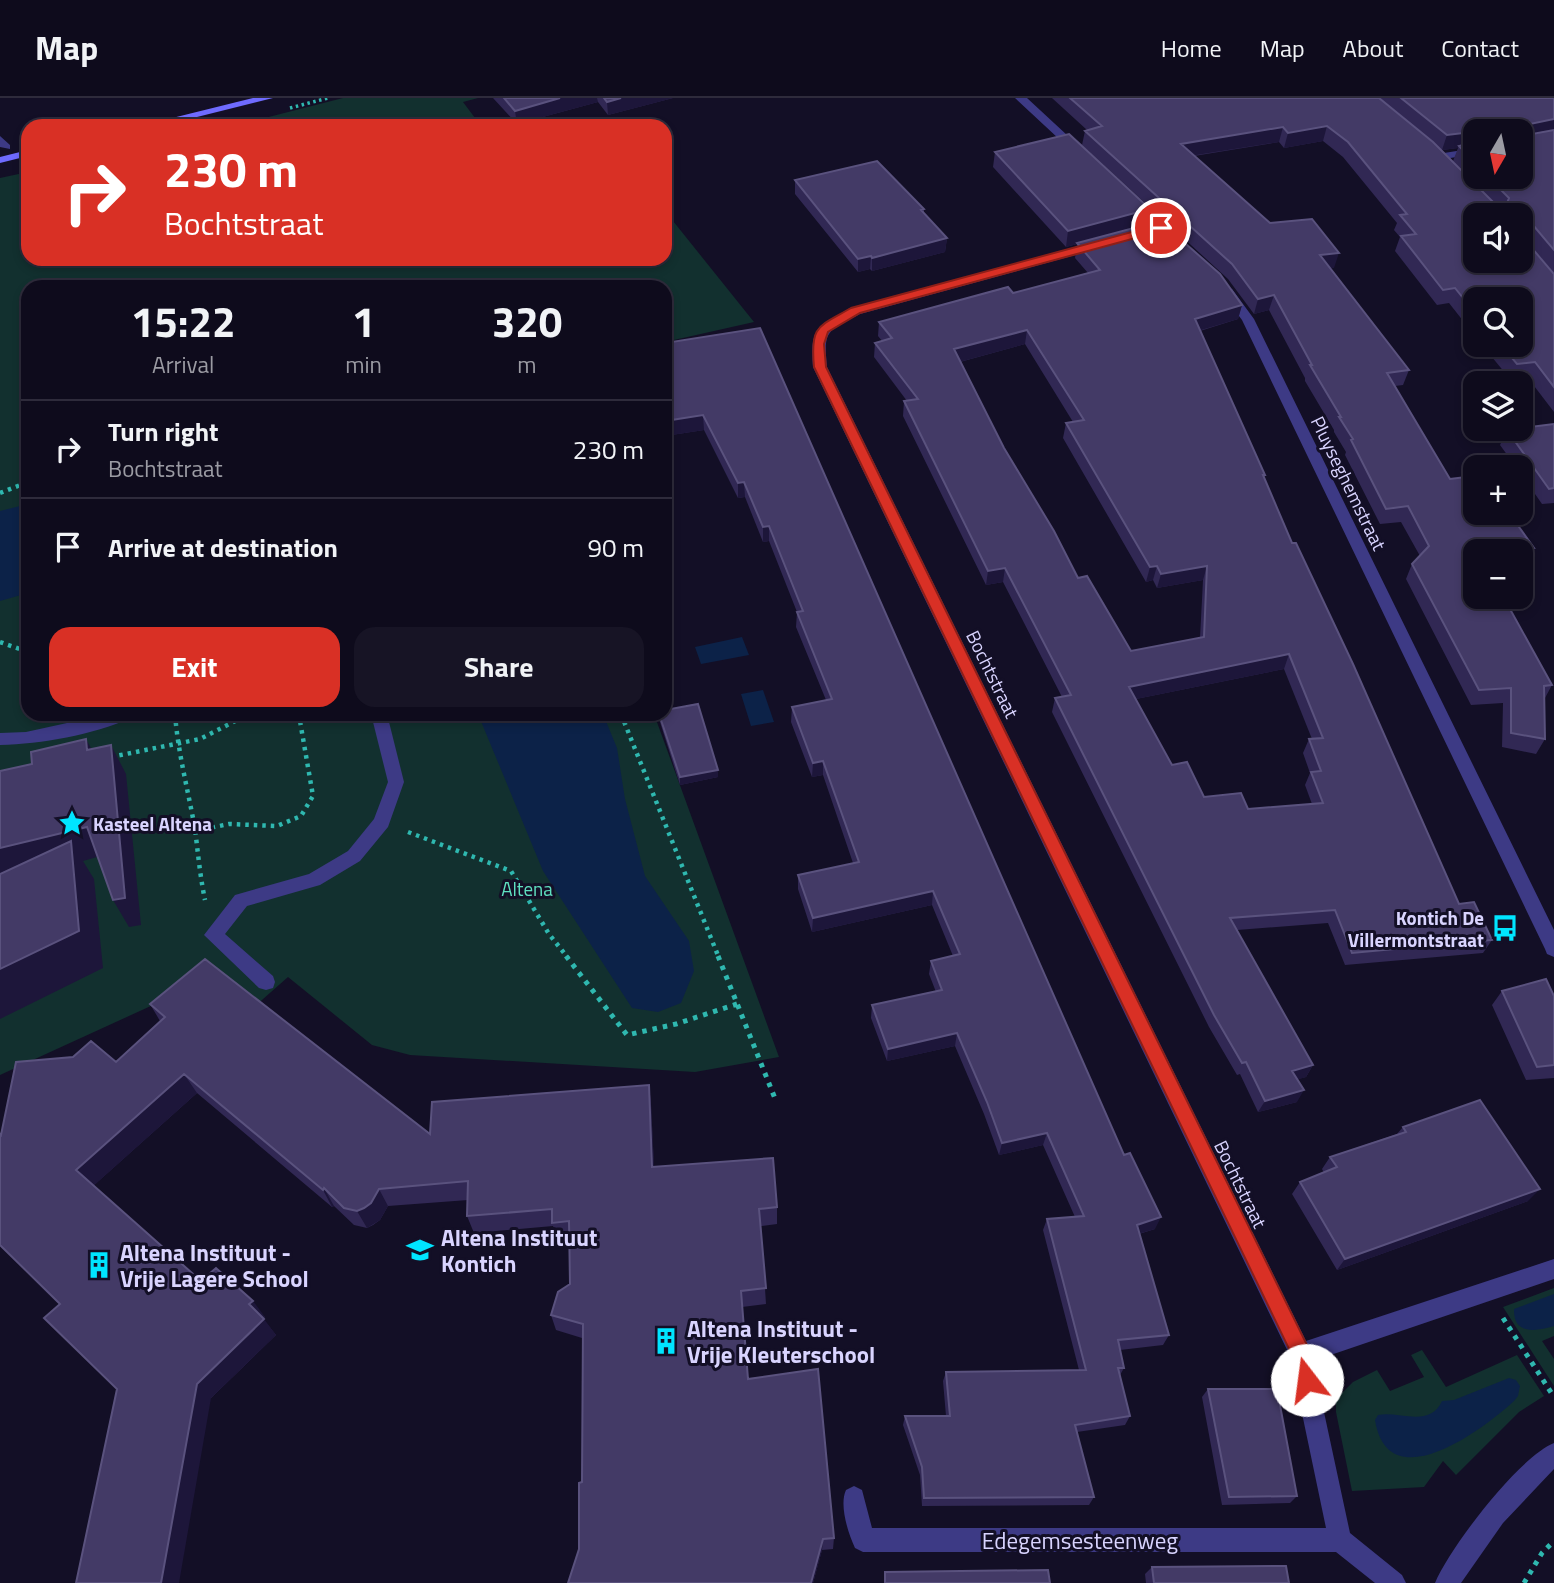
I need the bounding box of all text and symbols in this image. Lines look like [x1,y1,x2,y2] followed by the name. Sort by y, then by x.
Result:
[35,23,98,73] text: Map
[1161,30,1222,66] text: Home
[1260,30,1305,66] text: Map
[1343,30,1403,66] text: About
[1441,30,1519,66] text: Contact
[1463,119,1533,189] north arrow
[1463,119,1533,609] map controls
[164,131,298,206] text: 230 m
[49,147,140,238] icon: right
[1131,198,1191,258] pin
[164,199,323,247] text: Bochtstraat
[1463,203,1533,273] button: sound
[1142,209,1180,247] icon: arrive
[1463,287,1533,357] button: search
[131,289,236,353] text: 15:22
[352,289,375,353] text: 1
[492,289,562,353] text: 320
[152,347,214,382] text: Arrival
[345,347,382,382] text: min
[517,347,537,382] text: m
[1463,371,1533,441] button: layers
[1304,411,1394,555] street label: Pluyseghemstraat
[108,412,219,451] text: Turn right
[49,430,87,468] icon: right
[573,430,644,469] text: 230 m
[108,451,223,486] text: Bochtstraat
[1463,455,1533,525] button: +
[49,528,87,566] icon: arrive
[108,528,338,567] text: Arrive at destination
[587,528,644,567] text: 90 m
[1463,539,1533,609] button: −
[959,625,1027,723] street label: Bochtstraat
[49,627,340,707] button: Exit
[354,627,644,707] button: Share
[57,808,87,838] place icon: Kasteel Altena
[93,809,212,838] place label: Kasteel Altena
[501,874,553,903] park label: Altena
[1348,903,1484,954] place label: Kontich De Villermontstraat
[1490,913,1520,943] bus stop icon: Kontich De Villermontstraat
[1207,1135,1275,1233] street label: Bochtstraat
[441,1220,597,1281] place label: Altena Instituut Kontich
[120,1235,309,1296] place label: Altena Instituut - Vrije Lagere School
[405,1235,435,1265] school or university icon: Altena Instituut Kontich
[84,1250,114,1280] building icon: Altena Instituut - Vrije Lagere School
[687,1311,875,1372] place label: Altena Instituut - Vrije Kleuterschool
[651,1326,681,1356] building icon: Altena Instituut - Vrije Kleuterschool
[1270,1343,1344,1417] position arrow
[982,1523,1178,1558] street label: Edegemsesteenweg

